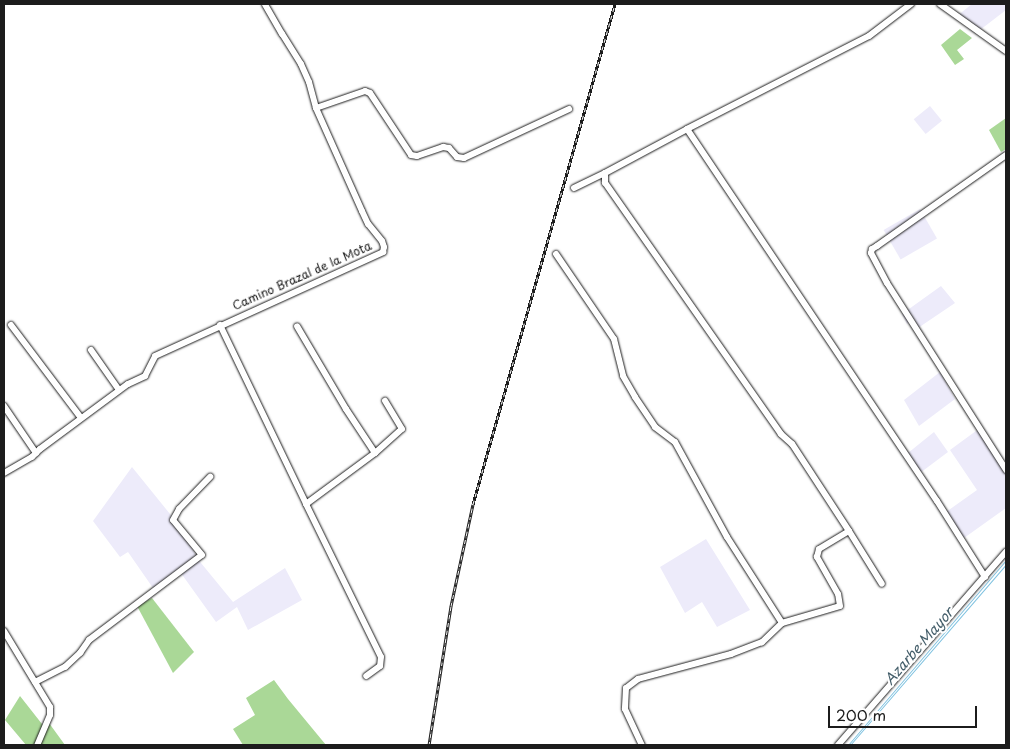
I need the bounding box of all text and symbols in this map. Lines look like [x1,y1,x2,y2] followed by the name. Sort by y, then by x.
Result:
[230,238,374,314] street label: Camino Brazal de la Mota
[881,604,957,688] water label: Azarbe Mayor
[830,696,979,728] scale bar
[836,703,886,726] text: 200 m

